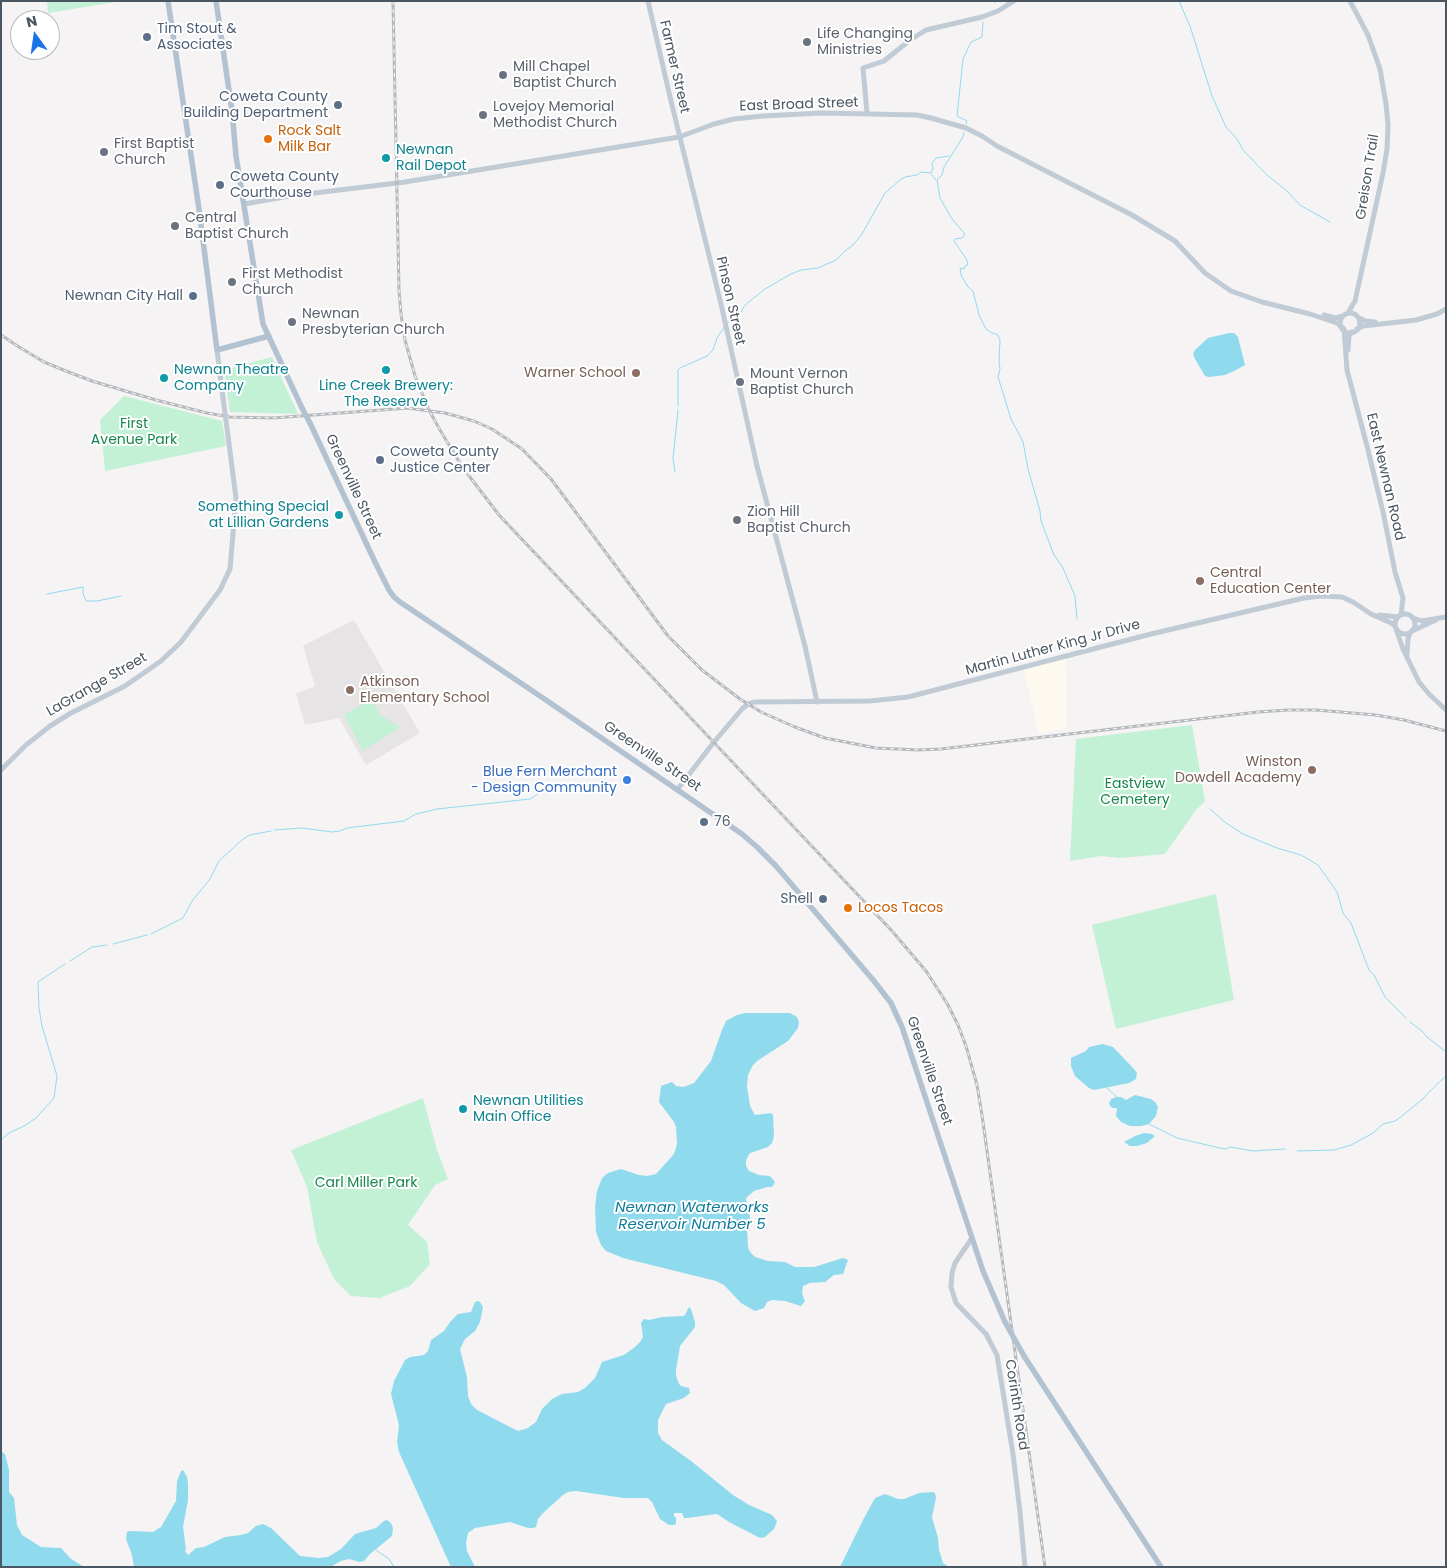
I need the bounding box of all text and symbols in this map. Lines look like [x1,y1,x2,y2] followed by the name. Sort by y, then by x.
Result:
[10,10,60,60] north arrow
[24,10,39,32] text: N
[655,19,693,115] street label: Farmer Street
[157,21,237,54] place label: Tim Stout & Associates
[817,26,913,58] place label: Life Changing Ministries
[141,31,153,43] marker: Tim Stout & Associates
[801,36,813,48] marker: Life Changing Ministries
[513,59,617,92] place label: Mill Chapel Baptist Church
[497,69,509,81] marker: Mill Chapel Baptist Church
[184,89,328,121] place label: Coweta County Building Department
[739,95,859,115] street label: East Broad Street
[332,99,344,111] marker: Coweta County Building Department
[493,99,617,132] place label: Lovejoy Memorial Methodist Church
[477,109,489,121] marker: Lovejoy Memorial Methodist Church
[278,123,341,156] place label: Rock Salt Milk Bar
[262,133,274,145] marker: Rock Salt Milk Bar
[1353,133,1383,221] street label: Greison Trail
[114,136,194,168] place label: First Baptist Church
[396,142,467,174] place label: Newnan Rail Depot
[98,146,110,158] marker: First Baptist Church
[380,152,392,164] marker: Newnan Rail Depot
[230,169,339,202] place label: Coweta County Courthouse
[214,179,226,191] marker: Coweta County Courthouse
[185,210,289,242] place label: Central Baptist Church
[169,220,181,232] marker: Central Baptist Church
[712,255,748,347] street label: Pinson Street
[242,266,343,298] place label: First Methodist Church
[226,276,238,288] marker: First Methodist Church
[65,288,183,304] place label: Newnan City Hall
[187,290,199,302] marker: Newnan City Hall
[302,306,445,338] place label: Newnan Presbyterian Church
[286,316,298,328] marker: Newnan Presbyterian Church
[174,362,289,394] place label: Newnan Theatre Company
[380,364,392,376] marker: Line Creek Brewery: The Reserve
[524,365,626,381] place label: Warner School
[750,366,854,398] place label: Mount Vernon Baptist Church
[630,367,642,379] marker: Warner School
[158,372,170,384] marker: Newnan Theatre Company
[734,376,746,388] marker: Mount Vernon Baptist Church
[319,378,453,411] place label: Line Creek Brewery: The Reserve
[1362,412,1408,542] street label: East Newnan Road
[91,416,177,448] park label: First Avenue Park
[321,432,385,542] street label: Greenville Street
[390,444,499,477] place label: Coweta County Justice Center
[374,454,386,466] marker: Coweta County Justice Center
[198,499,329,532] place label: Something Special at Lillian Gardens
[747,504,851,536] place label: Zion Hill Baptist Church
[333,509,345,521] marker: Something Special at Lillian Gardens
[731,514,743,526] marker: Zion Hill Baptist Church
[1210,565,1331,598] place label: Central Education Center
[1194,575,1206,587] marker: Central Education Center
[964,617,1142,679] street label: Martin Luther King Jr Drive
[44,649,150,721] street label: LaGrange Street
[360,674,490,706] place label: Atkinson Elementary School
[344,684,356,696] marker: Atkinson Elementary School
[600,718,704,796] street label: Greenville Street
[1175,754,1302,786] place label: Winston Dowdell Academy
[471,764,617,796] place label: Blue Fern Merchant - Design Community
[1306,764,1318,776] marker: Winston Dowdell Academy
[621,774,633,786] marker: Blue Fern Merchant - Design Community
[1100,776,1170,809] park label: Eastview Cemetery
[714,814,731,830] place label: 76
[698,816,710,828] marker: 76
[780,891,813,907] place label: Shell
[817,893,829,905] marker: Shell
[858,900,943,916] place label: Locos Tacos
[842,902,854,914] marker: Locos Tacos
[902,1014,956,1128] street label: Greenville Street
[473,1093,584,1126] place label: Newnan Utilities Main Office
[457,1103,469,1115] marker: Newnan Utilities Main Office
[315,1175,417,1191] park label: Carl Miller Park
[615,1199,769,1234] water label: Newnan Waterworks Reservoir Number 5
[1001,1358,1031,1452] street label: Corinth Road

